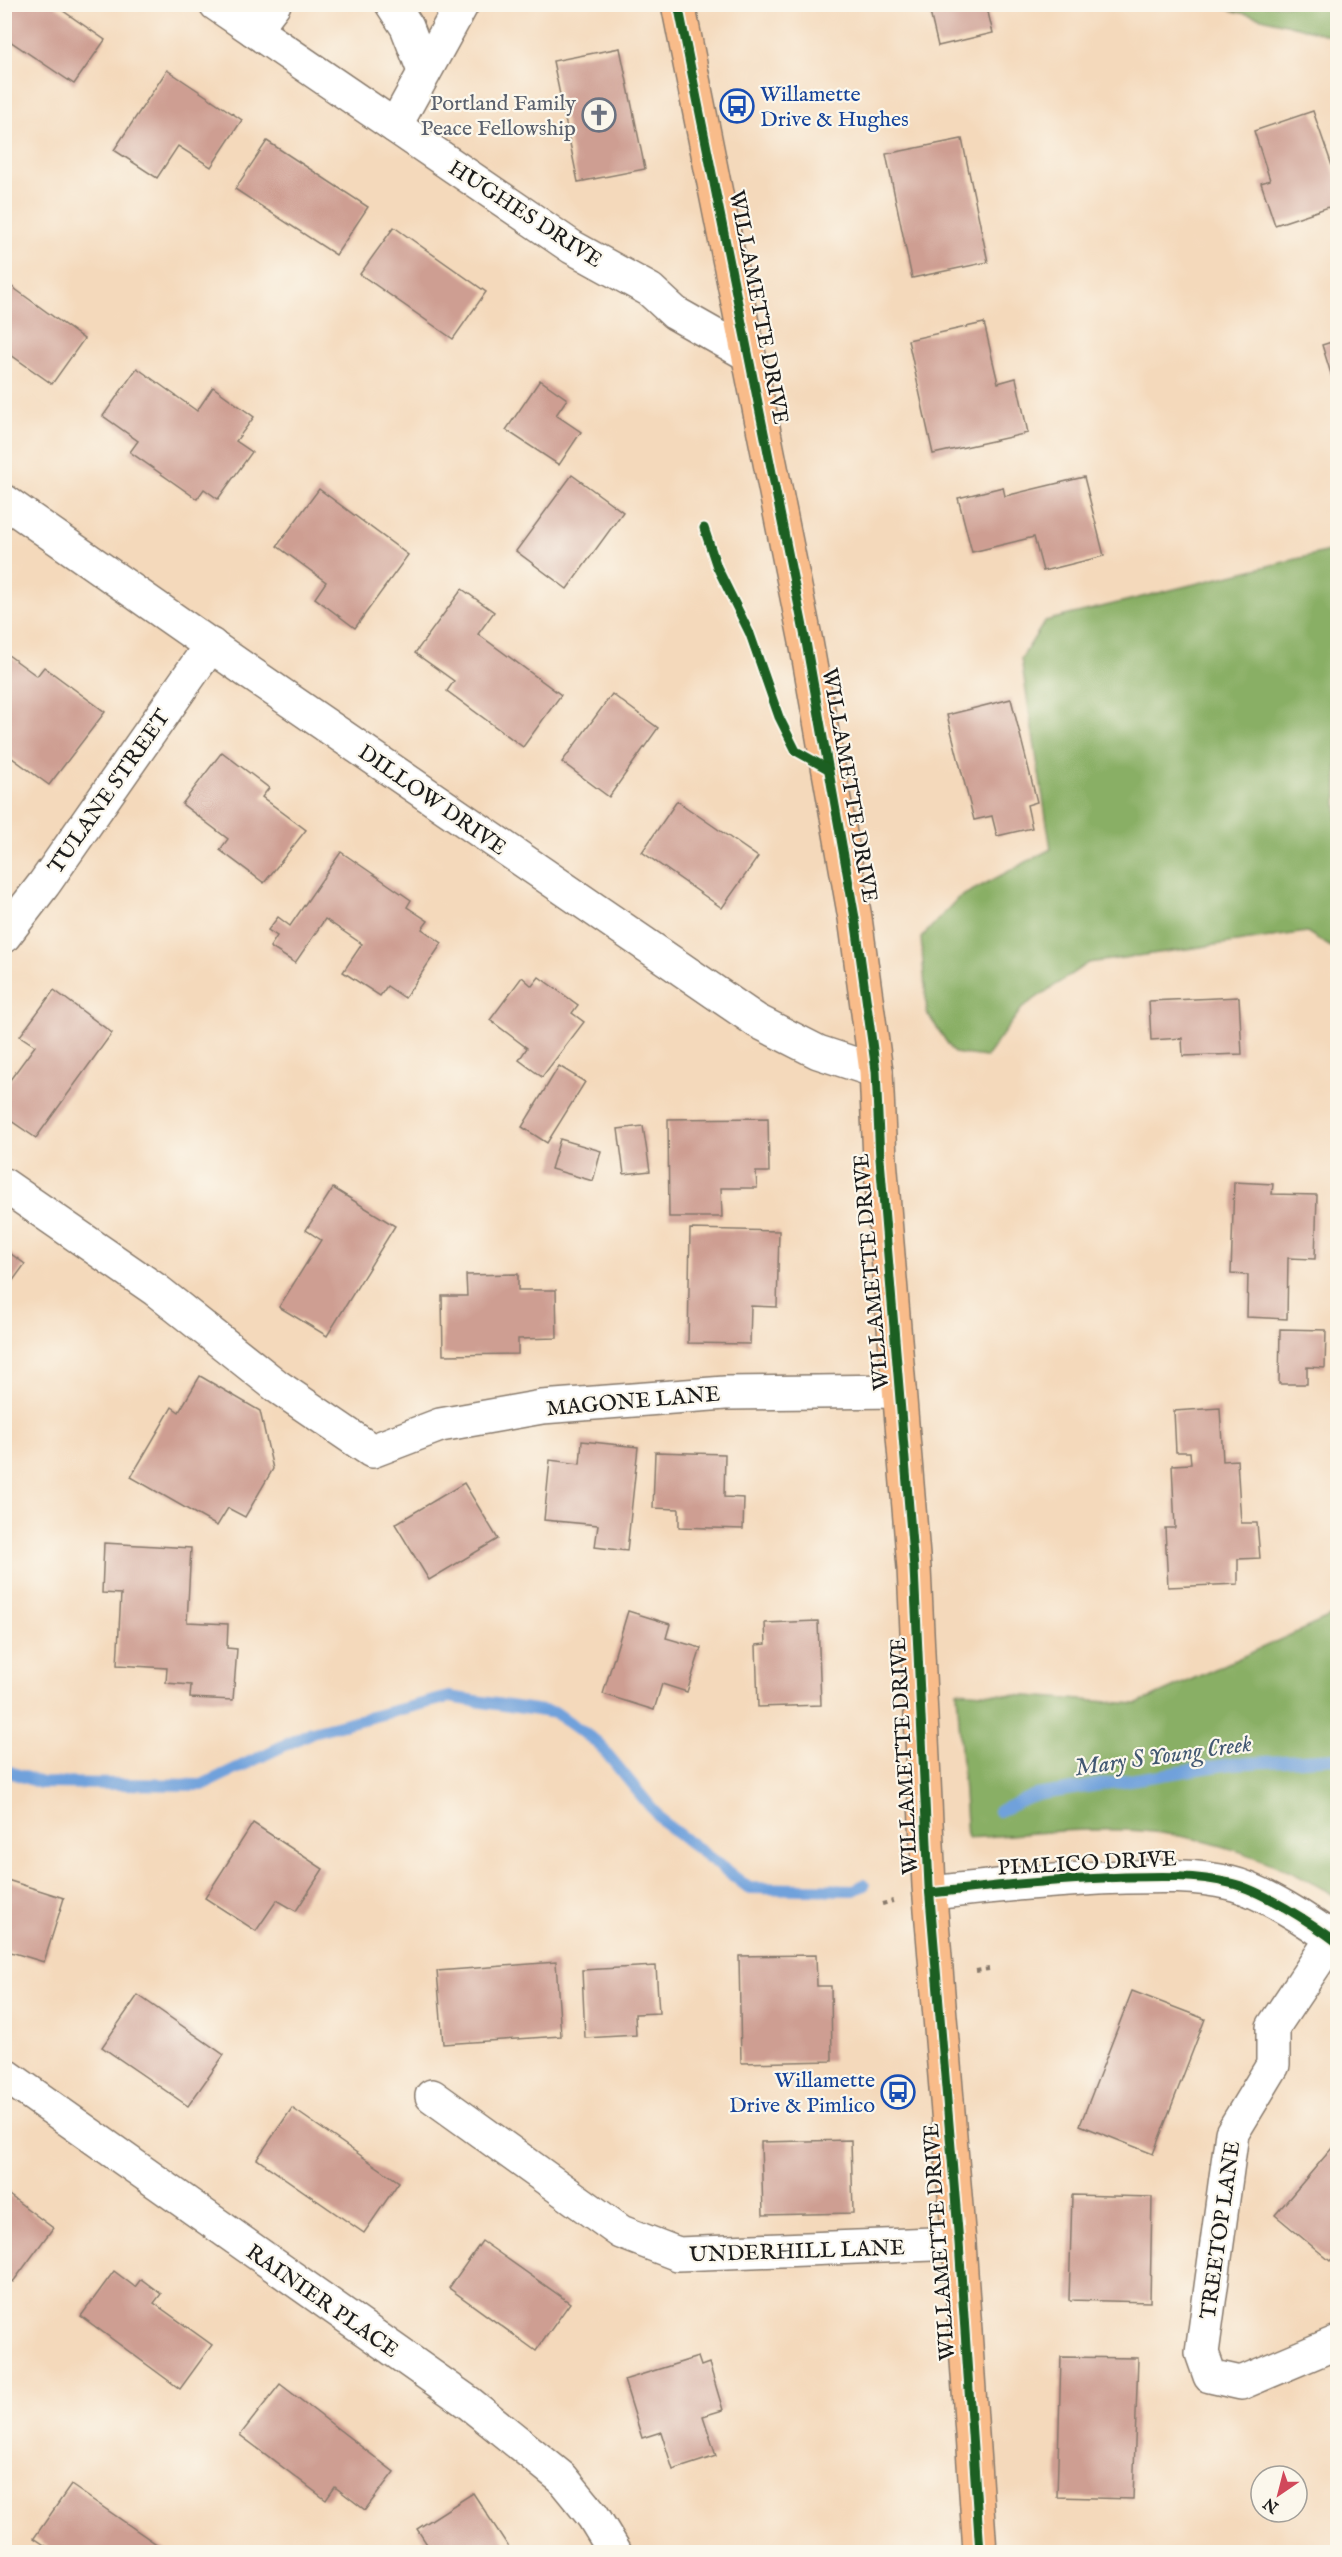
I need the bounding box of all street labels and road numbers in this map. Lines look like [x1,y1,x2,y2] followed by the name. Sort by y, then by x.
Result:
[443,154,607,275] street label: HUGHES DRIVE
[722,188,794,427] street label: WILLAMETTE DRIVE
[815,666,883,905] street label: WILLAMETTE DRIVE
[42,704,177,880] street label: TULANE STREET
[352,739,512,862] street label: DILLOW DRIVE
[848,1152,896,1392] street label: WILLAMETTE DRIVE
[545,1380,721,1424] street label: MAGONE LANE
[885,1636,925,1875] street label: WILLAMETTE DRIVE
[997,1845,1178,1883] street label: PIMLICO DRIVE
[918,2122,962,2362] street label: WILLAMETTE DRIVE
[1195,2139,1247,2321] street label: TREETOP LANE
[689,2234,906,2270] street label: UNDERHILL LANE
[240,2239,404,2365] street label: RAINIER PLACE

